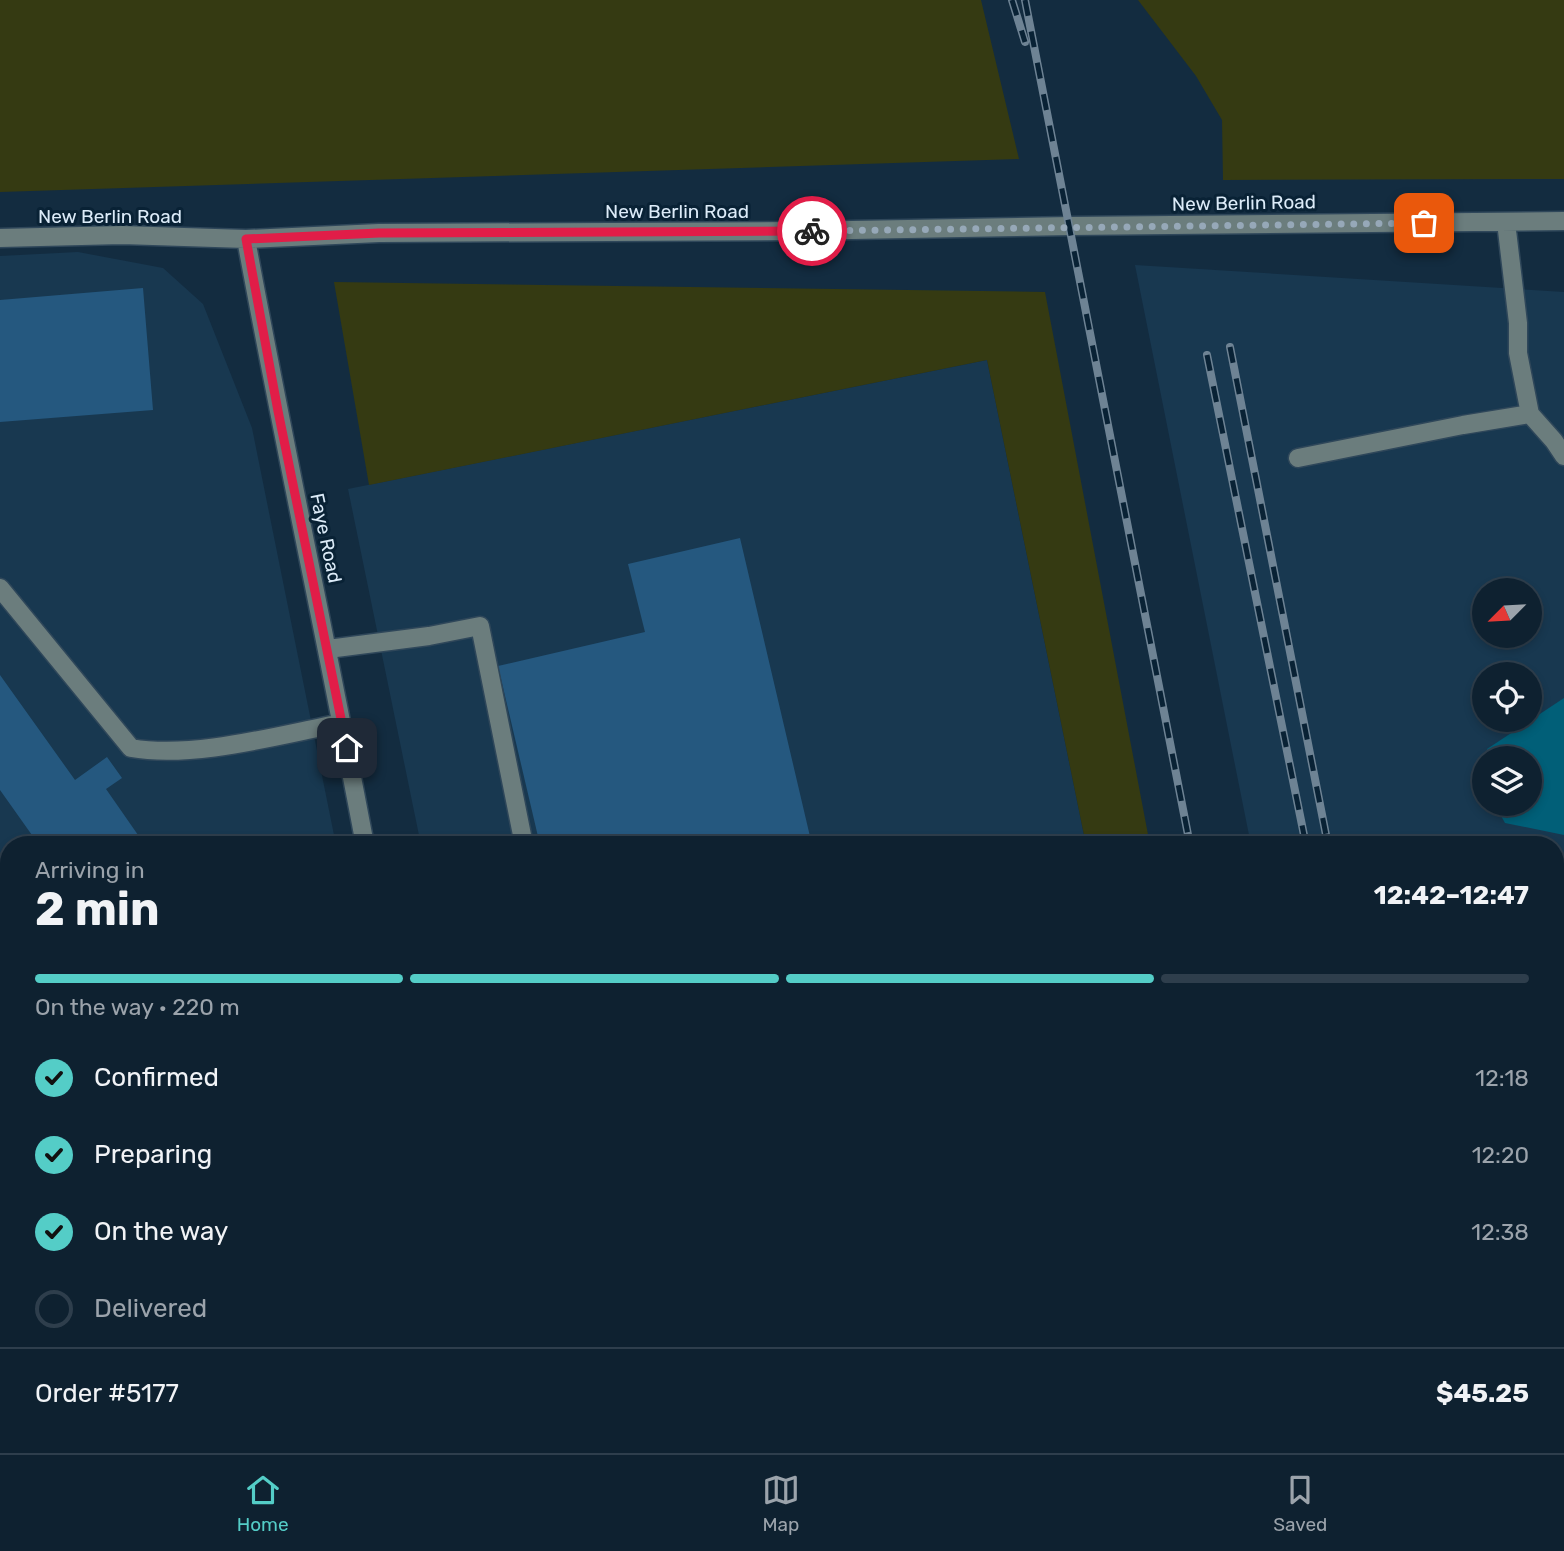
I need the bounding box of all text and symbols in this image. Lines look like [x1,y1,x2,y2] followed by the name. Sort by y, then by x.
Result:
[1172,190,1316,216] street label: New Berlin Road
[1394,193,1454,253] pin
[777,196,847,266] courier
[605,200,749,223] street label: New Berlin Road
[1405,204,1443,242] icon: bag
[38,205,182,228] street label: New Berlin Road
[793,212,831,250] icon: bike
[305,491,347,585] street label: Faye Road
[1472,578,1542,648] north arrow
[1472,578,1542,816] map controls
[1472,662,1542,732] button: locate
[317,718,377,778] pin
[328,729,366,767] icon: home
[1472,746,1542,816] button: layers
[35,856,145,884] text: Arriving in
[1374,880,1529,911] text: 12:42–12:47
[35,882,160,937] text: 2 min
[35,993,240,1021] text: On the way · 220 m
[35,1059,73,1097] icon: check
[94,1062,219,1093] text: Confirmed
[1475,1064,1529,1092] text: 12:18
[35,1136,73,1174] icon: check
[94,1139,212,1170] text: Preparing
[1472,1141,1529,1169] text: 12:20
[35,1213,73,1251] icon: check
[94,1216,228,1247] text: On the way
[1471,1218,1529,1246] text: 12:38
[94,1293,207,1324] text: Delivered
[35,1378,179,1409] text: Order #5177
[1436,1378,1529,1409] text: $45.25
[237,1471,289,1536] tab: Home
[762,1471,800,1536] tab: Map
[1273,1471,1327,1536] tab: Saved

